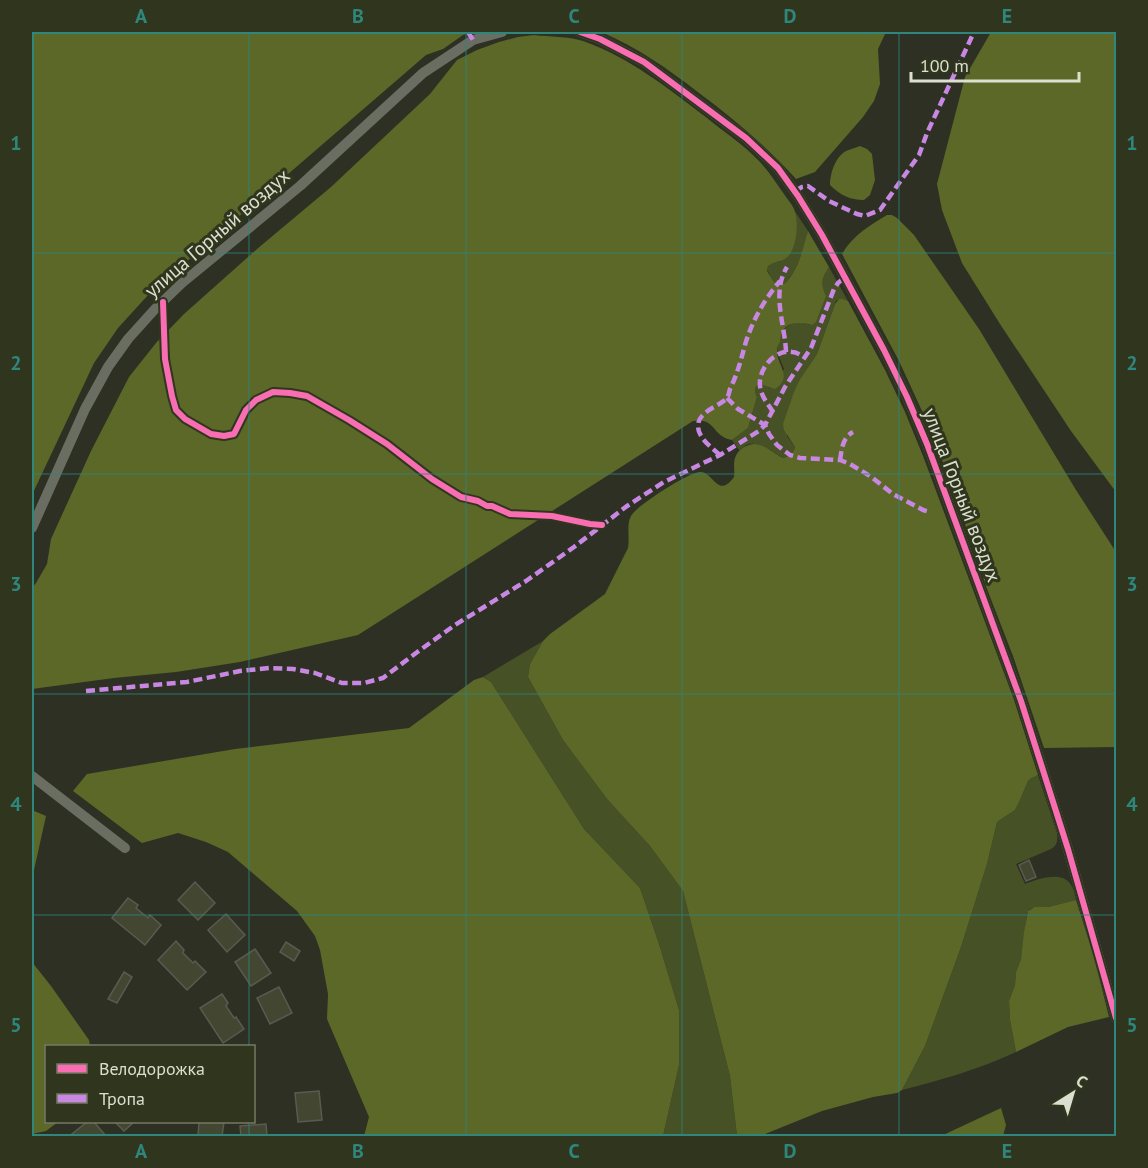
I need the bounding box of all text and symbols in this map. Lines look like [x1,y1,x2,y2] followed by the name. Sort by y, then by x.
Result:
[135,3,148,29] text: A
[352,3,364,29] text: B
[568,3,580,29] text: C
[784,3,797,29] text: D
[1002,3,1012,29] text: E
[911,45,1079,83] scale bar
[920,54,969,77] text: 100 m
[10,130,22,156] text: 1
[1126,130,1138,156] text: 1
[139,163,295,303] street label: улица Горный воздух
[10,350,22,376] text: 2
[1126,350,1138,376] text: 2
[917,404,1007,586] street label: улица Горный воздух
[10,571,22,597] text: 3
[1126,571,1138,597] text: 3
[10,791,22,817] text: 4
[1126,791,1138,817] text: 4
[10,1012,22,1038] text: 5
[1126,1012,1138,1038] text: 5
[45,1045,255,1123] legend
[99,1057,205,1080] text: Велодорожка
[1043,1063,1103,1123] north arrow
[1072,1070,1092,1092] text: С
[99,1087,145,1110] text: Тропа
[135,1138,148,1164] text: A
[352,1138,364,1164] text: B
[568,1138,580,1164] text: C
[784,1138,797,1164] text: D
[1002,1138,1012,1164] text: E

